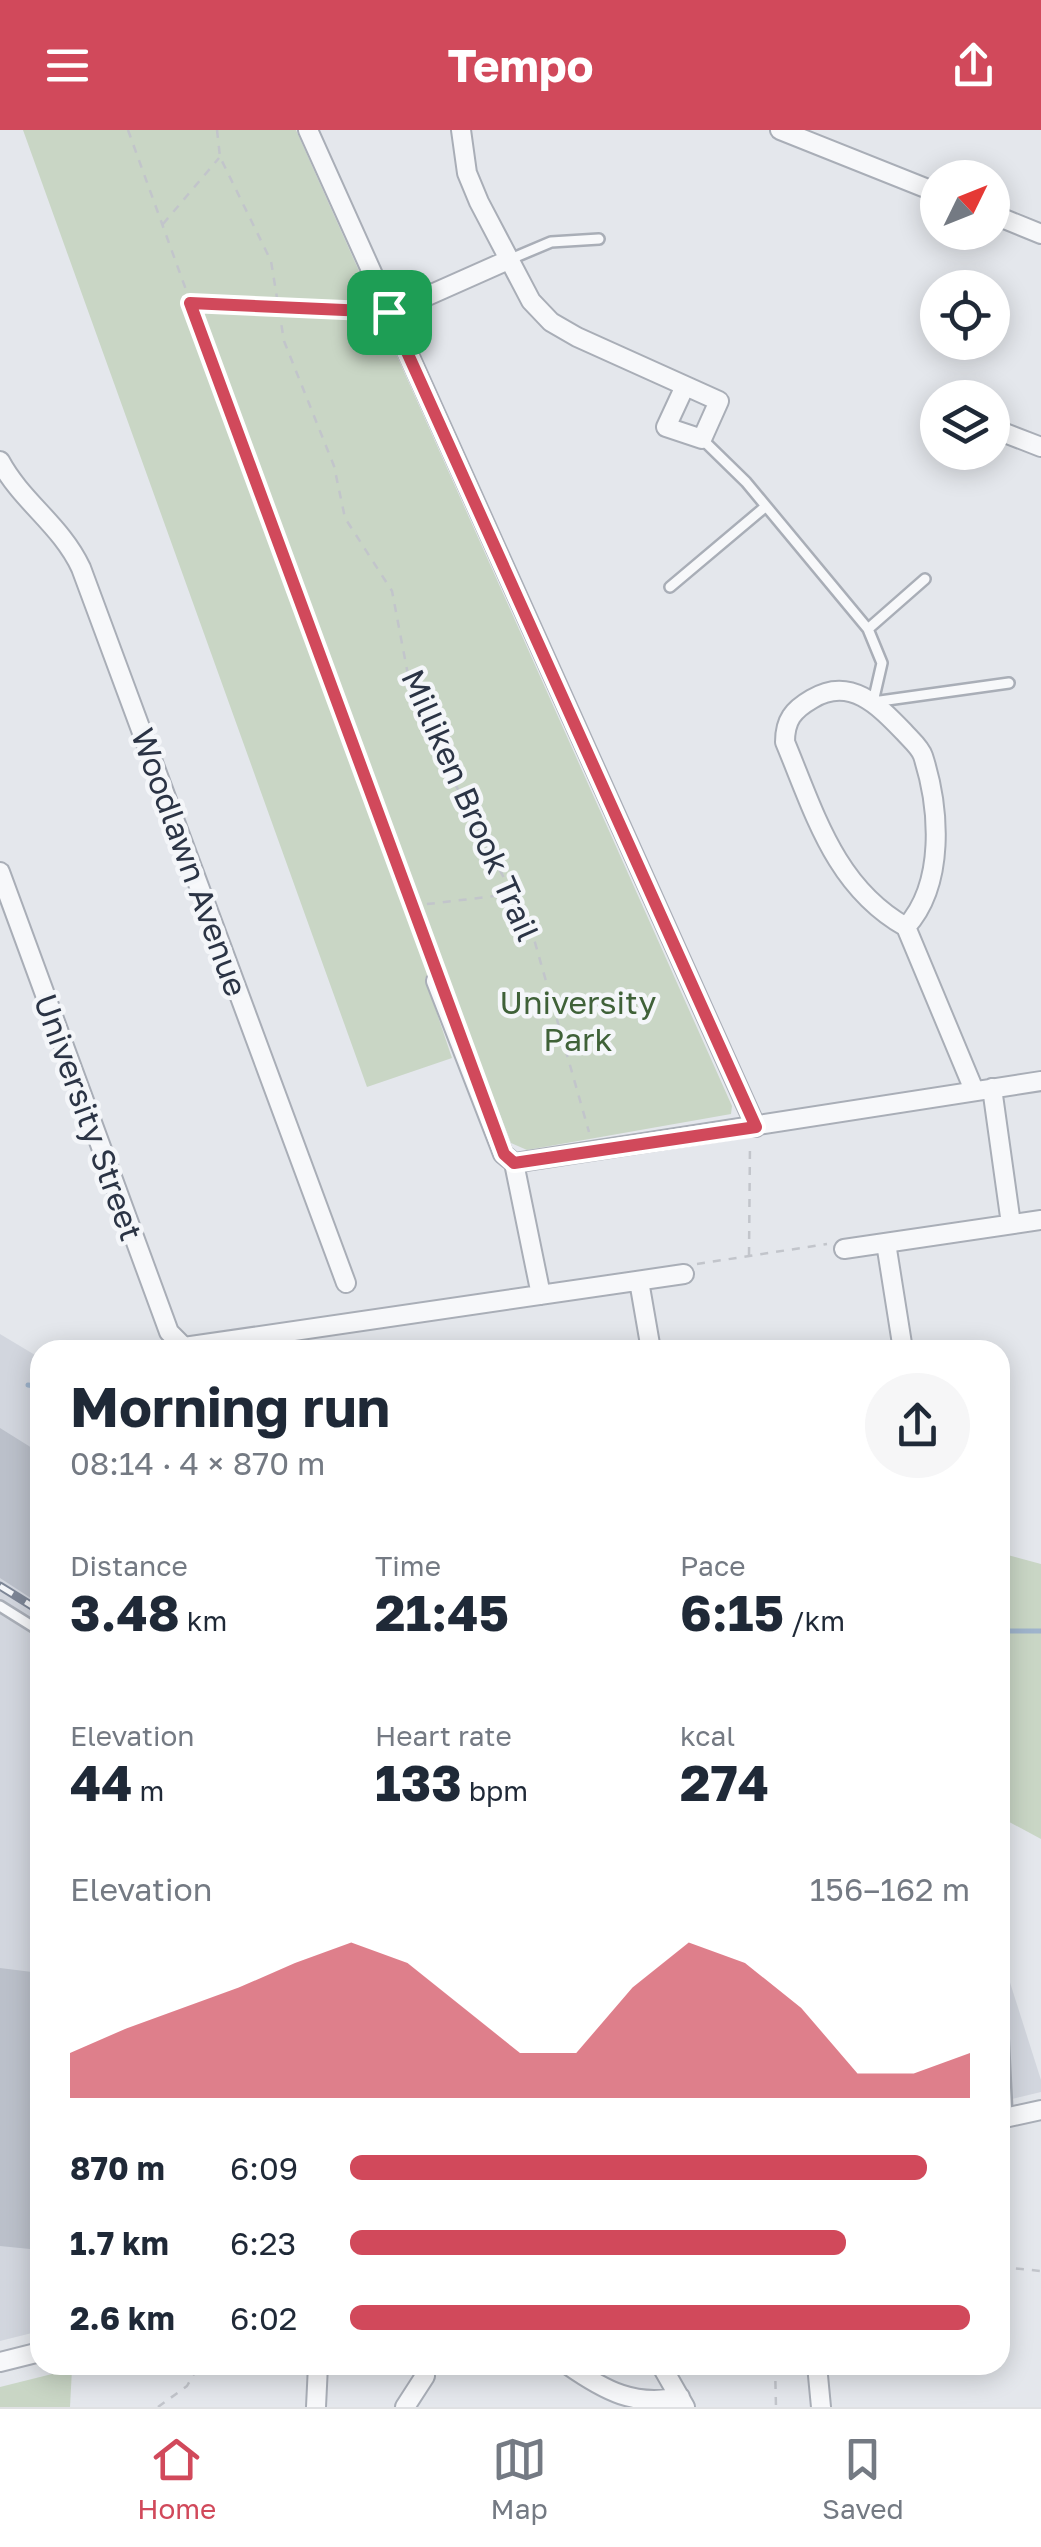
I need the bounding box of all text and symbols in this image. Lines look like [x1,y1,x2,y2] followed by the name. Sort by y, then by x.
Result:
[40,38,95,93] icon: menu
[447,38,594,92] text: Tempo
[946,38,1001,93] icon: share
[920,160,1010,250] north arrow
[920,160,1010,470] map controls
[347,270,432,355] pin
[920,270,1010,360] button: locate
[362,285,417,340] icon: arrive
[920,380,1010,470] button: layers
[394,663,548,947] street label: Milliken Brook Trail
[124,723,256,1001] street label: Woodlawn Avenue
[500,983,656,1058] park label: University Park
[27,989,151,1245] street label: University Street
[70,1373,390,1439] text: Morning run
[865,1373,970,1478] button: share
[70,1444,325,1482] text: 08:14 · 4 × 870 m
[70,1549,188,1582] text: Distance
[375,1549,441,1582] text: Time
[680,1549,745,1582] text: Pace
[70,1582,180,1642] text: 3.48
[375,1582,509,1642] text: 21:45
[680,1582,784,1642] text: 6:15
[180,1604,227,1637] text: km
[784,1604,845,1637] text: /km
[70,1719,195,1752] text: Elevation
[375,1719,512,1752] text: Heart rate
[680,1719,735,1752] text: kcal
[70,1752,133,1812] text: 44
[375,1752,462,1812] text: 133
[680,1752,769,1812] text: 274
[133,1774,164,1807] text: m
[462,1774,528,1807] text: bpm
[70,1870,212,1908] text: Elevation
[810,1870,970,1908] text: 156–162 m
[70,2149,165,2187] text: 870 m
[230,2149,298,2187] text: 6:09
[70,2224,169,2262] text: 1.7 km
[230,2224,296,2262] text: 6:23
[70,2299,175,2337] text: 2.6 km
[230,2299,297,2337] text: 6:02
[137,2432,216,2525] tab: Home
[491,2432,548,2525] tab: Map
[822,2432,904,2525] tab: Saved

